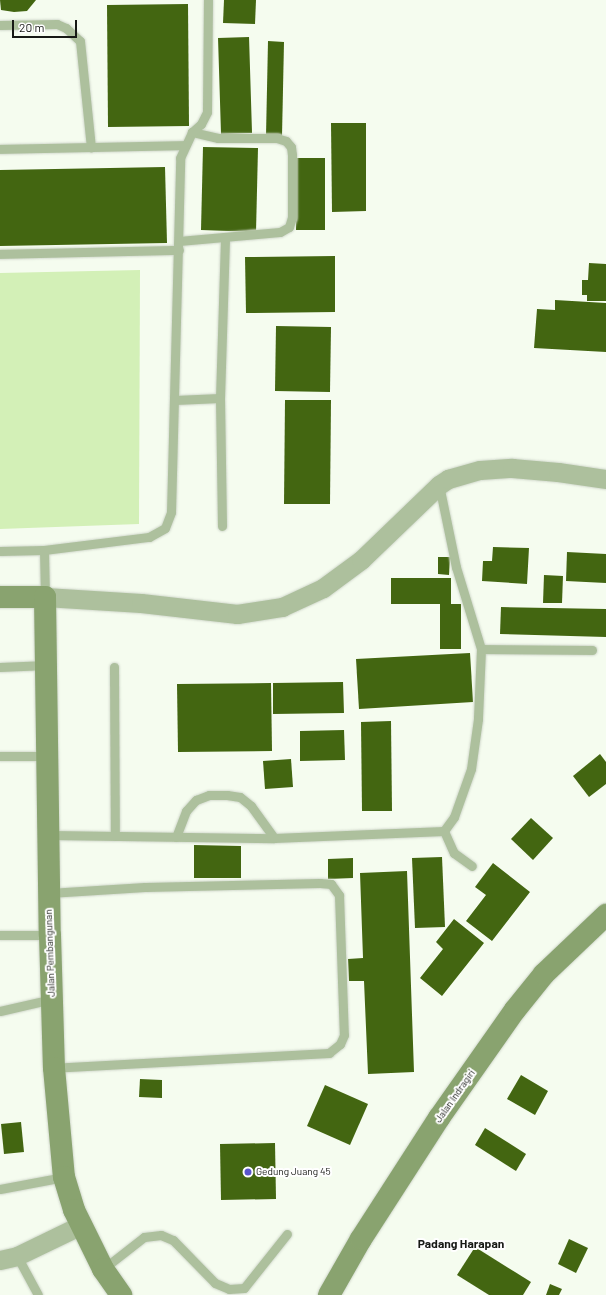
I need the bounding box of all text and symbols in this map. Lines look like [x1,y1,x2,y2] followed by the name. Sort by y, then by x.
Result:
[14,12,79,38] scale bar
[19,20,45,34] text: 20 m
[42,909,58,997] street label: Jalan Pembangunan
[432,1067,478,1125] street label: Jalan Indragiri
[256,1166,331,1178] place label: Gedung Juang 45
[243,1167,253,1177] marker: Gedung Juang 45
[418,1237,504,1251] district label: Padang Harapan

